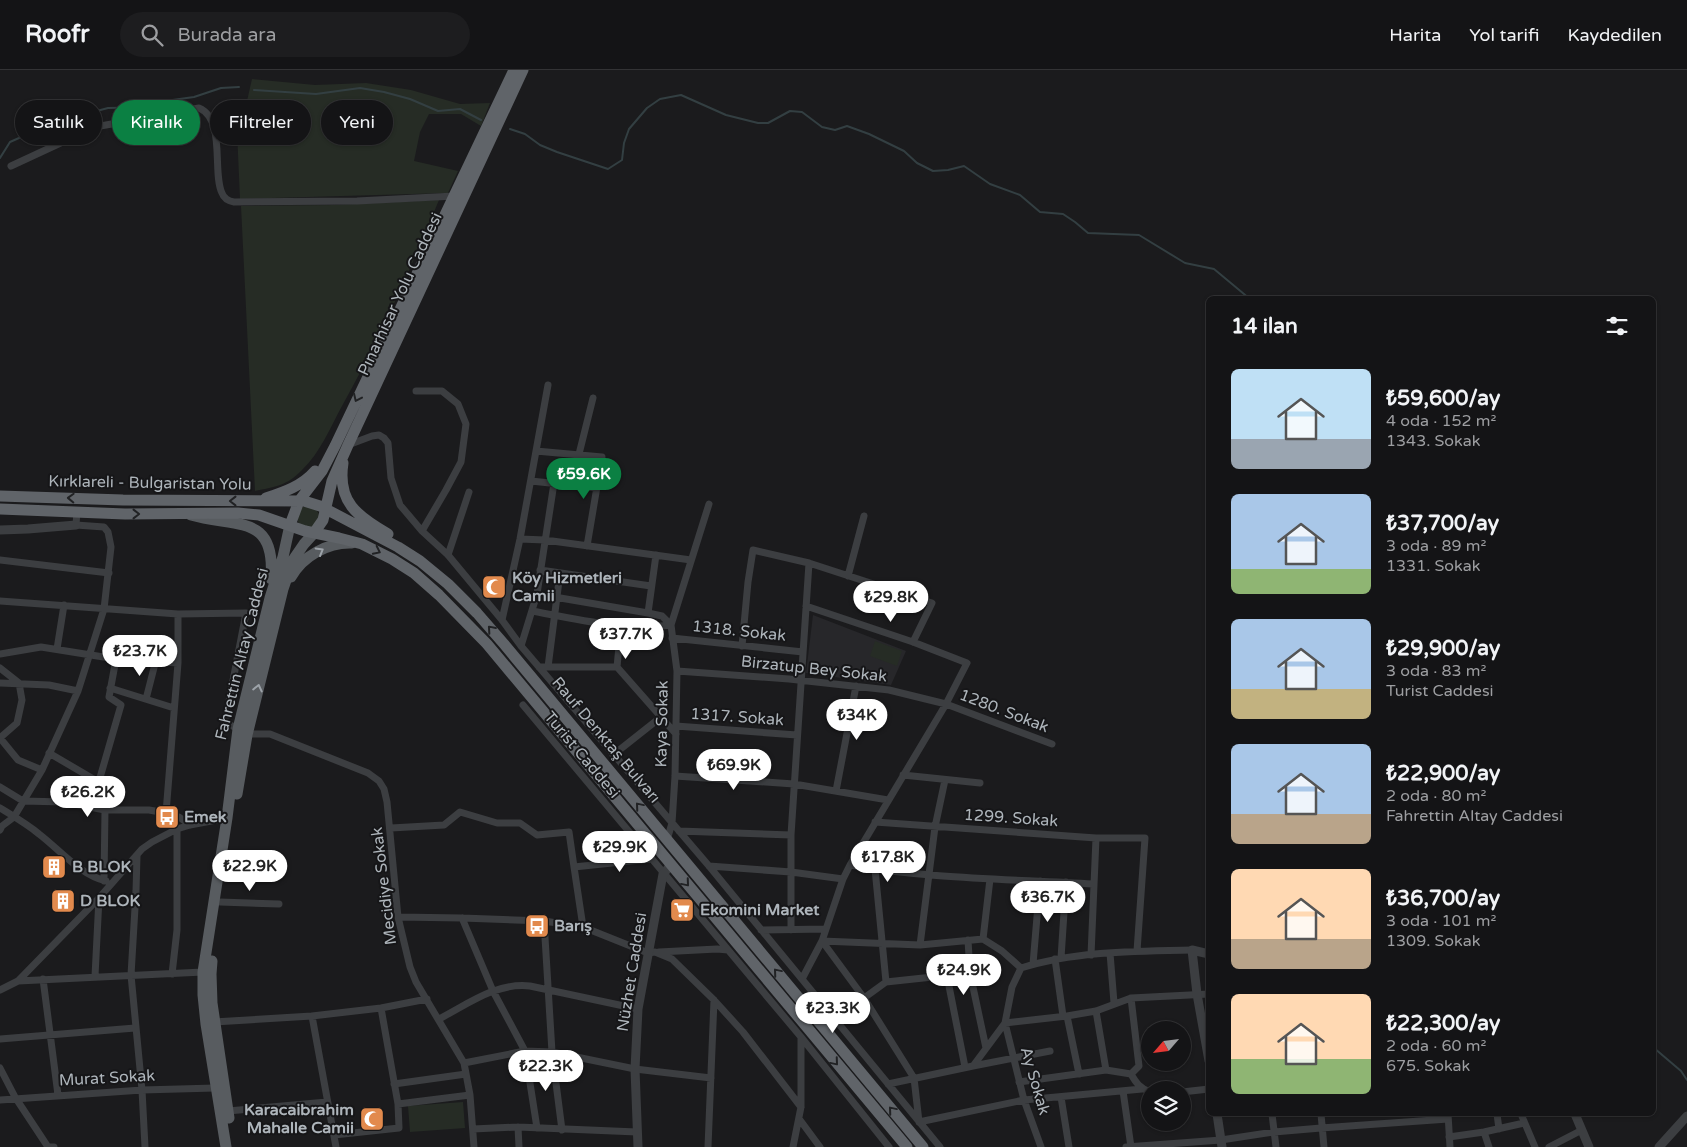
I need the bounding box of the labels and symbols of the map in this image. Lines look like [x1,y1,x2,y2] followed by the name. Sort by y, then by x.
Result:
[353,209,447,379] street label: Pınarhisar Yolu Caddesi
[353,393,364,402] one-way arrow
[543,458,625,500] pin: ₺59.6K
[48,471,252,495] street label: Kırklareli - Bulgaristan Yolu
[66,493,74,504] one-way arrow
[229,496,236,506] one-way arrow
[132,508,140,519] one-way arrow
[372,545,381,555] one-way arrow
[314,548,323,558] one-way arrow
[211,566,273,742] street label: Fahrettin Altay Caddesi
[512,568,622,606] place label: Köy Hizmetleri Camii
[481,574,507,600] mosque icon: Köy Hizmetleri Camii
[850,580,932,623] pin: ₺29.8K
[691,616,787,646] street label: 1318. Sokak
[585,618,667,660] pin: ₺37.7K
[488,626,497,635] one-way arrow
[99,634,181,677] pin: ₺23.7K
[740,651,888,687] street label: Birzatup Bey Sokak
[547,673,665,807] street label: Rauf Denktaş Bulvarı
[651,680,673,768] street label: Kaya Sokak
[252,683,263,692] one-way arrow
[956,685,1052,737] street label: 1280. Sokak
[827,698,887,741] pin: ₺34K
[690,704,785,730] street label: 1317. Sokak
[540,707,624,803] street label: Turist Caddesi
[693,748,775,791] pin: ₺69.9K
[47,776,129,818] pin: ₺26.2K
[637,803,645,812] one-way arrow
[154,804,180,830] bus stop icon: Emek
[963,805,1059,831] street label: 1299. Sokak
[184,807,227,827] place label: Emek
[367,826,401,946] street label: Mecidiye Sokak
[579,830,661,873] pin: ₺29.9K
[847,840,929,883] pin: ₺17.8K
[209,850,291,892] pin: ₺22.9K
[41,854,67,880] building icon: B BLOK
[72,857,132,877] place label: B BLOK
[681,877,689,886] one-way arrow
[1007,880,1089,923] pin: ₺36.7K
[50,888,76,914] building icon: D BLOK
[80,891,140,911] place label: D BLOK
[669,897,695,923] supermarket icon: Ekomini Market
[700,900,820,920] place label: Ekomini Market
[613,911,651,1033] street label: Nüzhet Caddesi
[524,913,550,939] bus stop icon: Barış
[554,916,592,936] place label: Barış
[923,954,1005,996] pin: ₺24.9K
[773,968,782,977] one-way arrow
[792,992,874,1034] pin: ₺23.3K
[1141,1021,1191,1071] north arrow
[1016,1045,1054,1118] street label: Ay Sokak
[505,1050,587,1092] pin: ₺22.3K
[829,1056,838,1065] one-way arrow
[59,1065,156,1091] street label: Murat Sokak
[244,1100,354,1138] place label: Karacaibrahim Mahalle Camii
[359,1106,385,1132] mosque icon: Karacaibrahim Mahalle Camii
[889,1106,898,1115] one-way arrow

